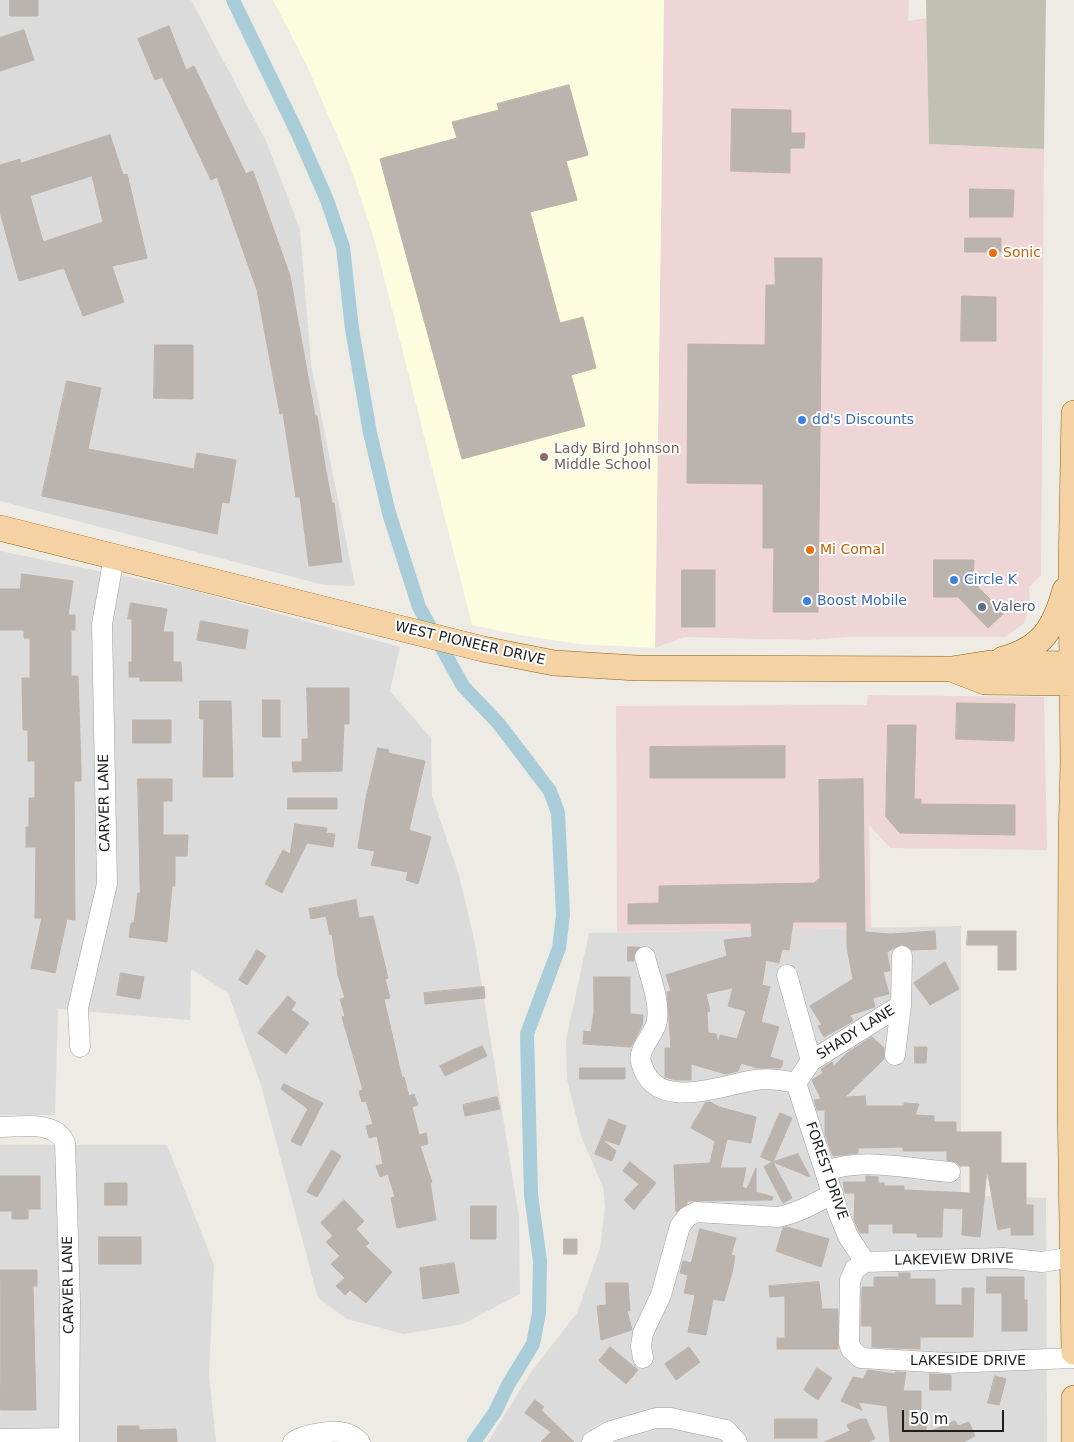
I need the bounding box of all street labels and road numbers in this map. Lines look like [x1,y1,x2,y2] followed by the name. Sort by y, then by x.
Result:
[393,619,547,669] street label: WEST PIONEER DRIVE
[96,754,114,852] street label: CARVER LANE
[814,1002,898,1064] street label: SHADY LANE
[801,1120,851,1222] street label: FOREST DRIVE
[60,1236,78,1334] street label: CARVER LANE
[894,1251,1014,1269] street label: LAKEVIEW DRIVE
[910,1353,1026,1369] street label: LAKESIDE DRIVE

